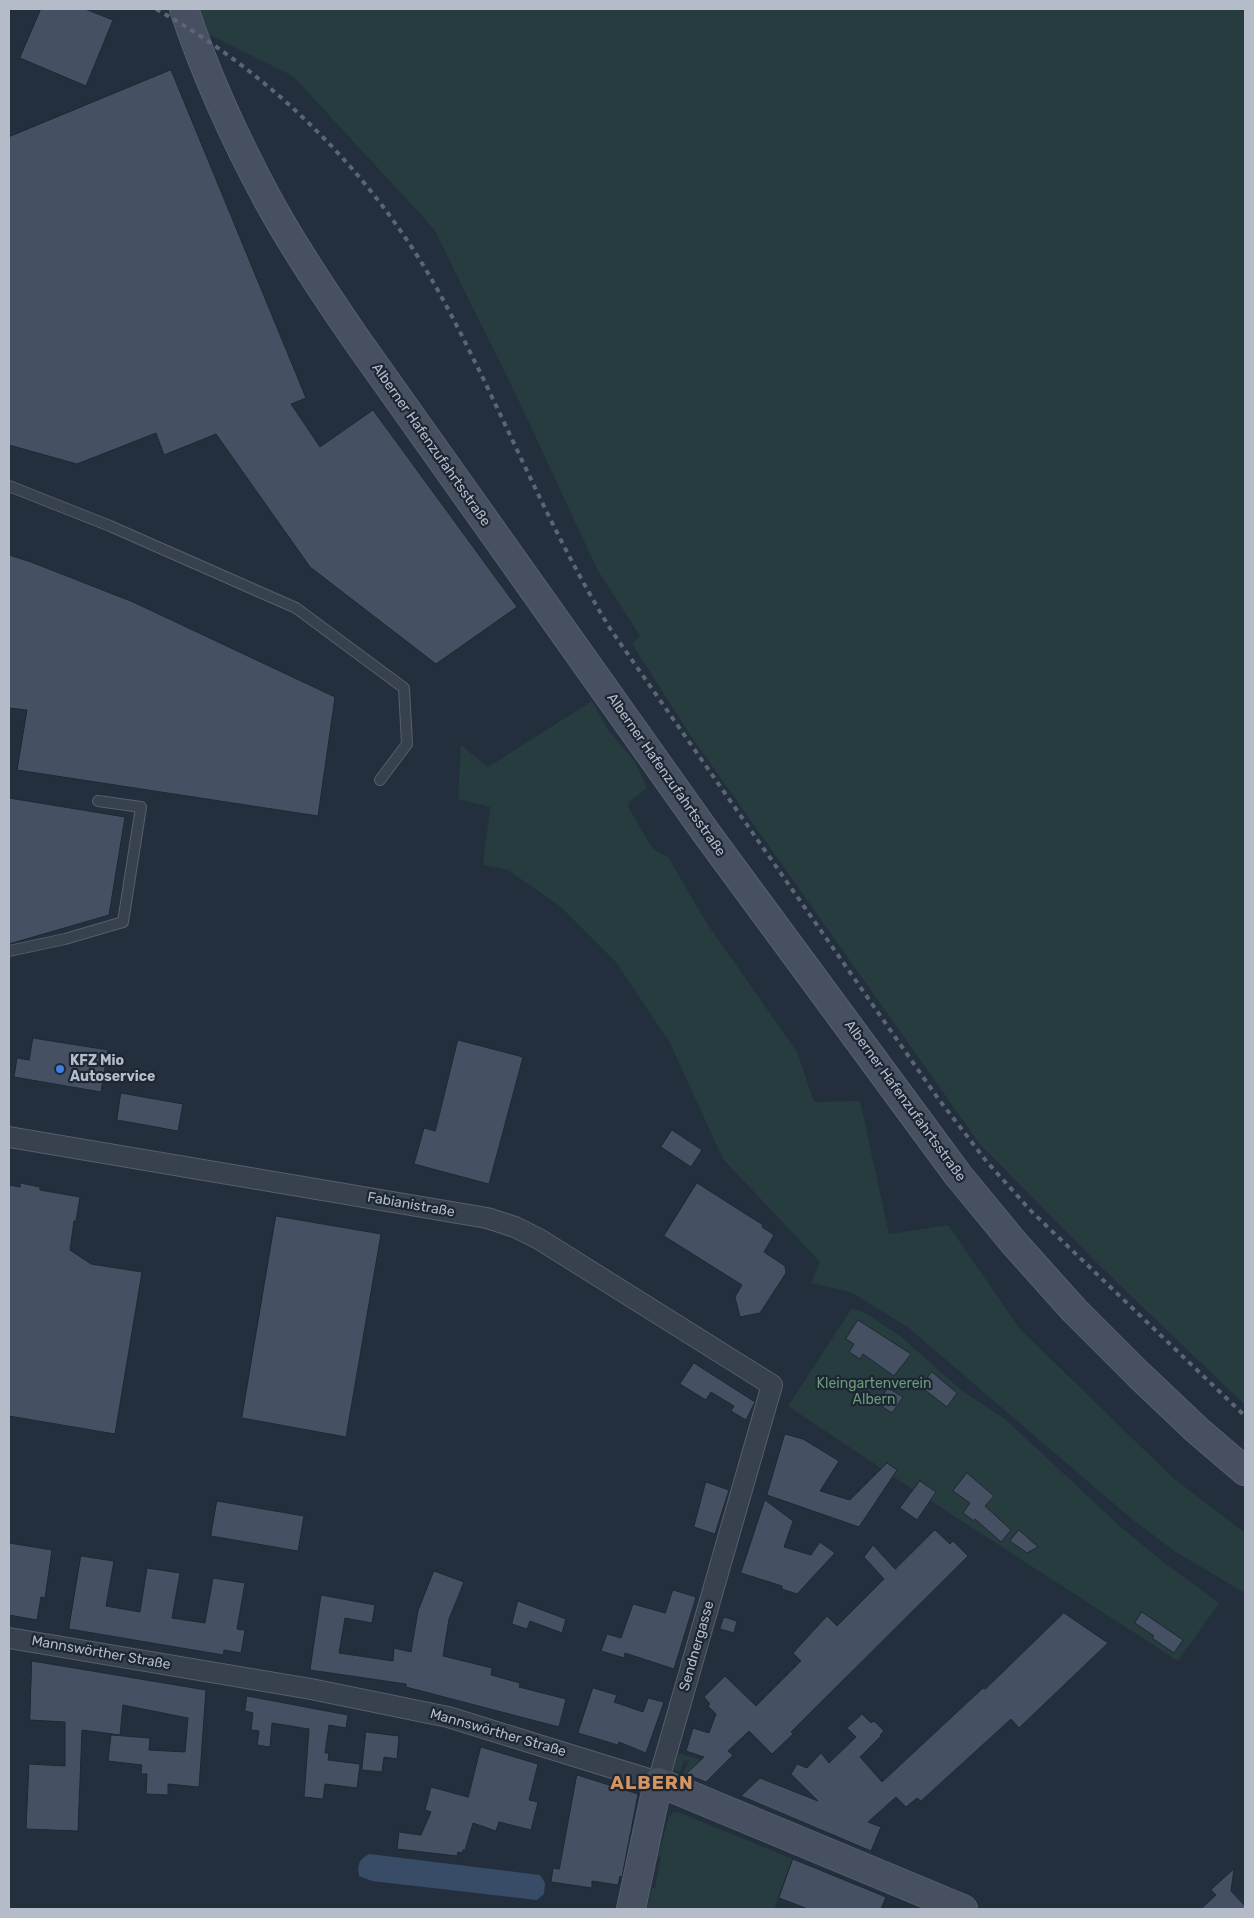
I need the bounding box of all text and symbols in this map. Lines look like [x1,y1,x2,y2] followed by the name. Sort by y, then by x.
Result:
[368,360,494,530] street label: Alberner Hafenzufahrtsstraße
[603,690,729,860] street label: Alberner Hafenzufahrtsstraße
[841,1017,969,1185] street label: Alberner Hafenzufahrtsstraße
[70,1053,155,1086] place label: KFZ Mio Autoservice
[54,1063,66,1075] marker: KFZ Mio Autoservice
[366,1189,456,1221] street label: Fabianistraße
[817,1376,931,1408] park label: Kleingartenverein Albern
[676,1599,718,1693] street label: Sendnergasse
[30,1632,172,1674] street label: Mannswörther Straße
[428,1706,568,1760] street label: Mannswörther Straße
[610,1773,694,1795] district label: ALBERN

